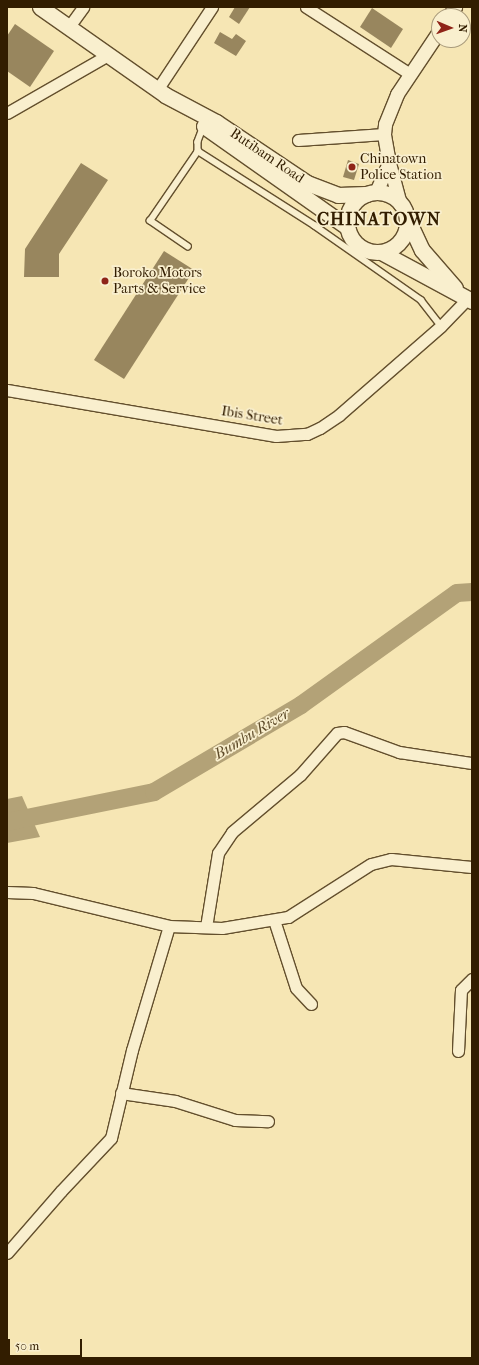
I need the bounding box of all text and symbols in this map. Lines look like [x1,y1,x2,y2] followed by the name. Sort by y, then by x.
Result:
[431,8,471,48] north arrow
[456,24,469,33] text: N
[227,125,307,187] street label: Butibam Road
[360,151,442,184] place label: Chinatown Police Station
[347,162,357,172] marker: Chinatown Police Station
[317,209,441,231] district label: CHINATOWN
[113,265,206,298] place label: Boroko Motors Parts & Service
[100,276,110,286] marker: Boroko Motors Parts & Service
[220,403,284,429] street label: Ibis Street
[211,705,293,763] water label: Bumbu River
[10,1331,84,1357] scale bar
[15,1339,39,1353] text: 50 m

